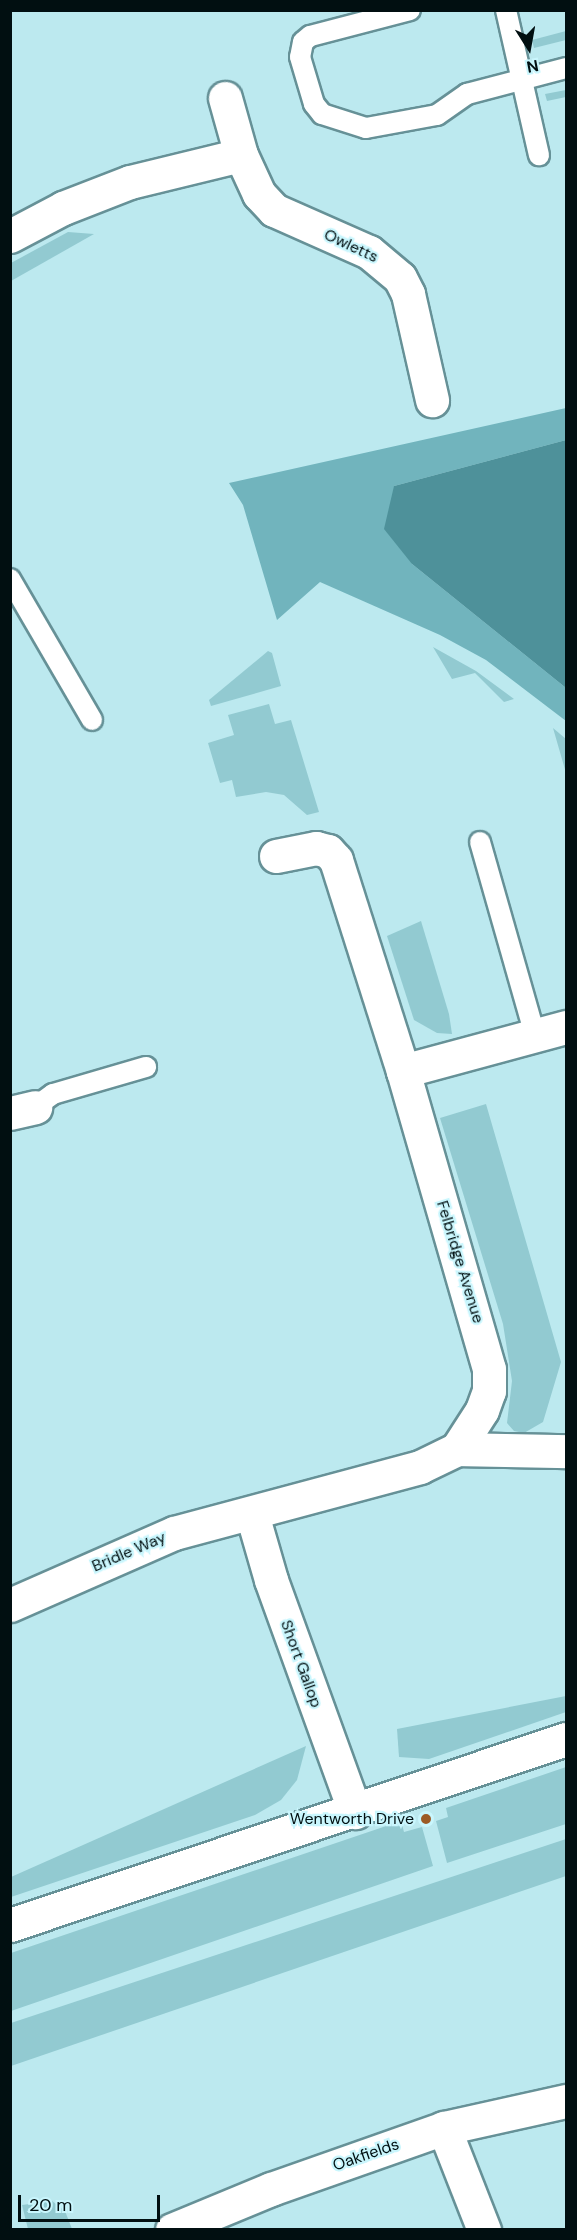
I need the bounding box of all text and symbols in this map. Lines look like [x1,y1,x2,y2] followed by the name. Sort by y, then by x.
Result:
[499,18,559,78] north arrow
[525,55,540,78] text: N
[321,225,381,267] street label: Owletts
[432,1198,488,1326] street label: Felbridge Avenue
[89,1528,169,1576] street label: Bridle Way
[276,1618,326,1710] street label: Short Gallop
[290,1809,414,1829] place label: Wentworth Drive
[419,1812,433,1826] marker: Wentworth Drive
[330,2135,402,2175] street label: Oakfields
[21,2183,164,2221] scale bar
[29,2193,72,2217] text: 20 m

